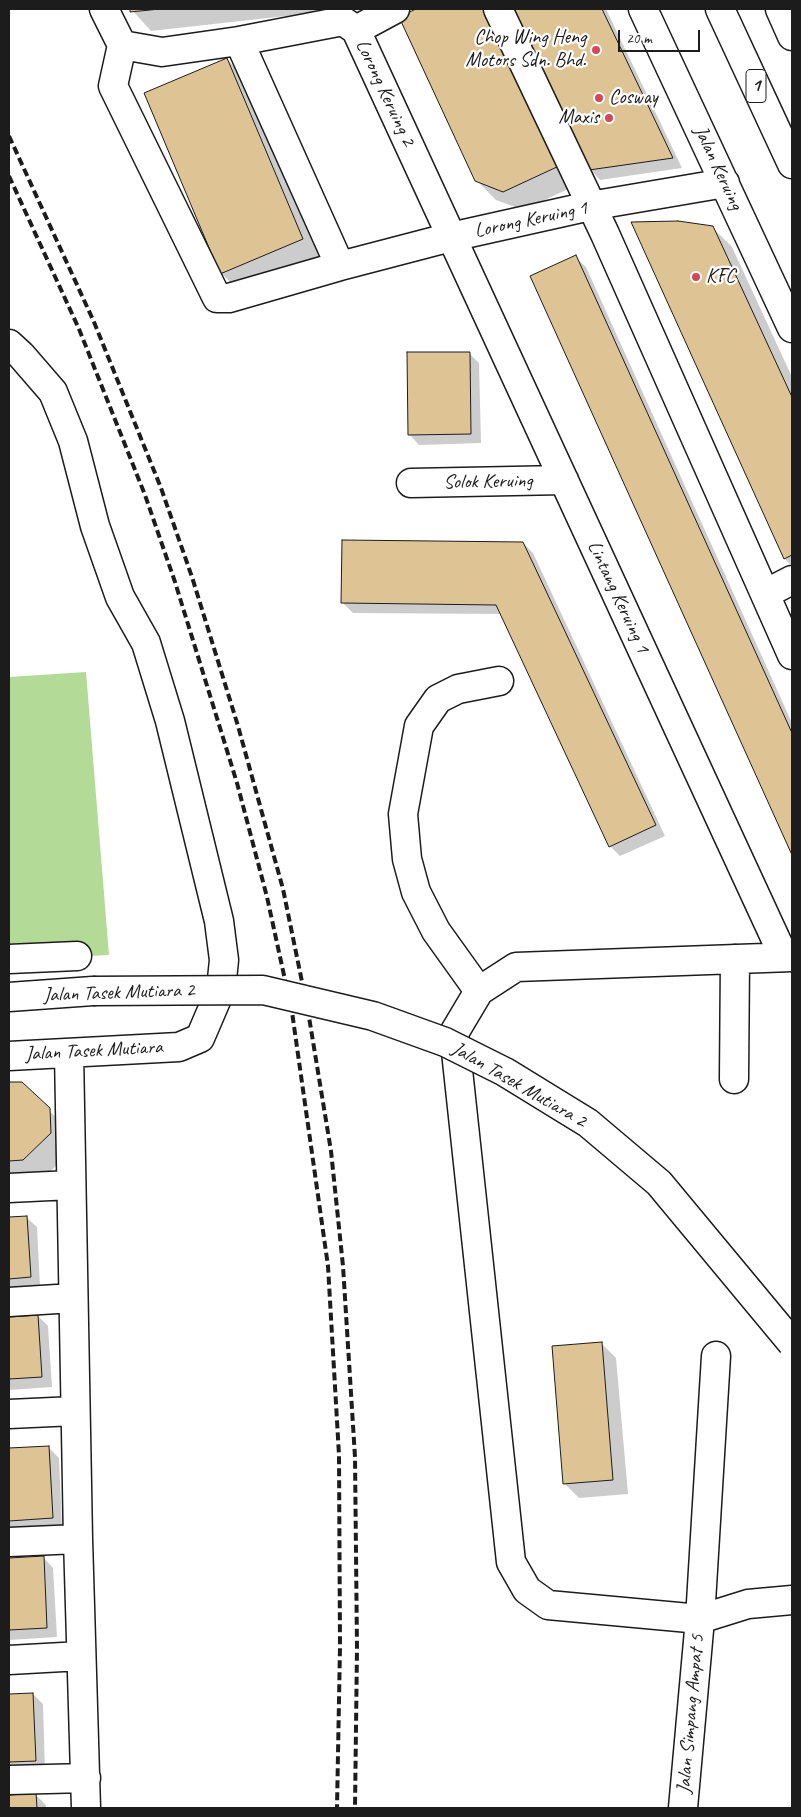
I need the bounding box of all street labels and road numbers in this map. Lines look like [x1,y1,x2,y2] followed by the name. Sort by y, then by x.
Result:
[350,36,420,150] street label: Lorong Keruing 2
[746,70,766,102] road number: 1
[688,122,748,214] street label: Jalan Keruing
[472,196,590,244] street label: Lorong Keruing 1
[443,469,533,495] street label: Solok Keruing
[582,537,654,657] street label: Lintang Keruing 1
[43,978,195,1008] street label: Jalan Tasek Mutiara 2
[25,1035,163,1067] street label: Jalan Tasek Mutiara
[447,1037,591,1133] street label: Jalan Tasek Mutiara 2
[672,1634,710,1794] street label: Jalan Simpang Ampat 5

